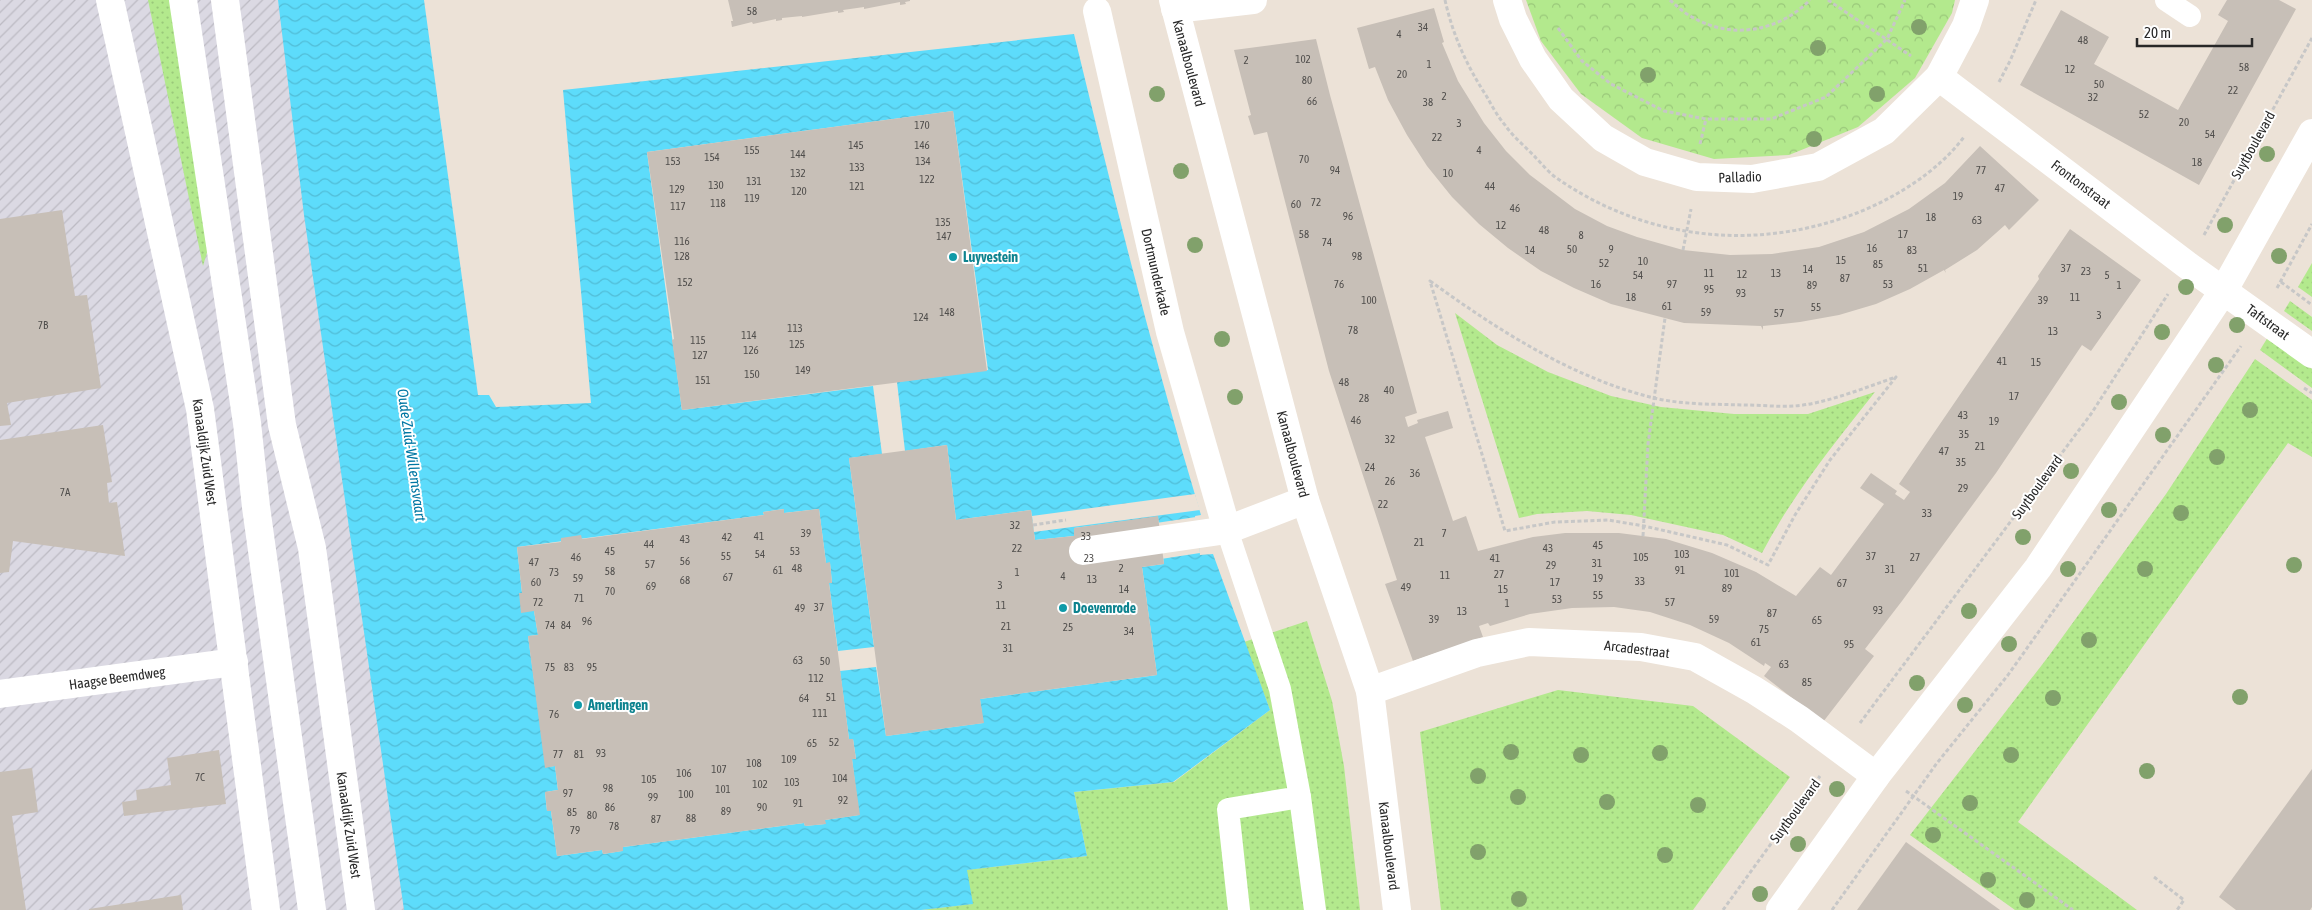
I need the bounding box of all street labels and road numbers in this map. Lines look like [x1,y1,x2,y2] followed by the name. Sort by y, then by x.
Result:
[1170,18,1208,108] street label: Kanaalboulevard
[2228,108,2278,182] street label: Suytboulevard
[2048,157,2114,211] street label: Frontonstraat
[1718,168,1762,186] street label: Palladio
[1138,227,1174,317] street label: Dortmunderkade
[2243,301,2293,343] street label: Taftstraat
[190,398,220,506] street label: Kanaaldijk Zuid West
[1274,409,1312,499] street label: Kanaalboulevard
[2008,452,2066,522] street label: Suytboulevard
[1603,637,1671,661] street label: Arcadestraat
[68,663,166,693] street label: Haagse Beemdweg
[334,771,364,879] street label: Kanaaldijk Zuid West
[1766,776,1824,846] street label: Suytboulevard
[1376,801,1402,891] street label: Kanaalboulevard

